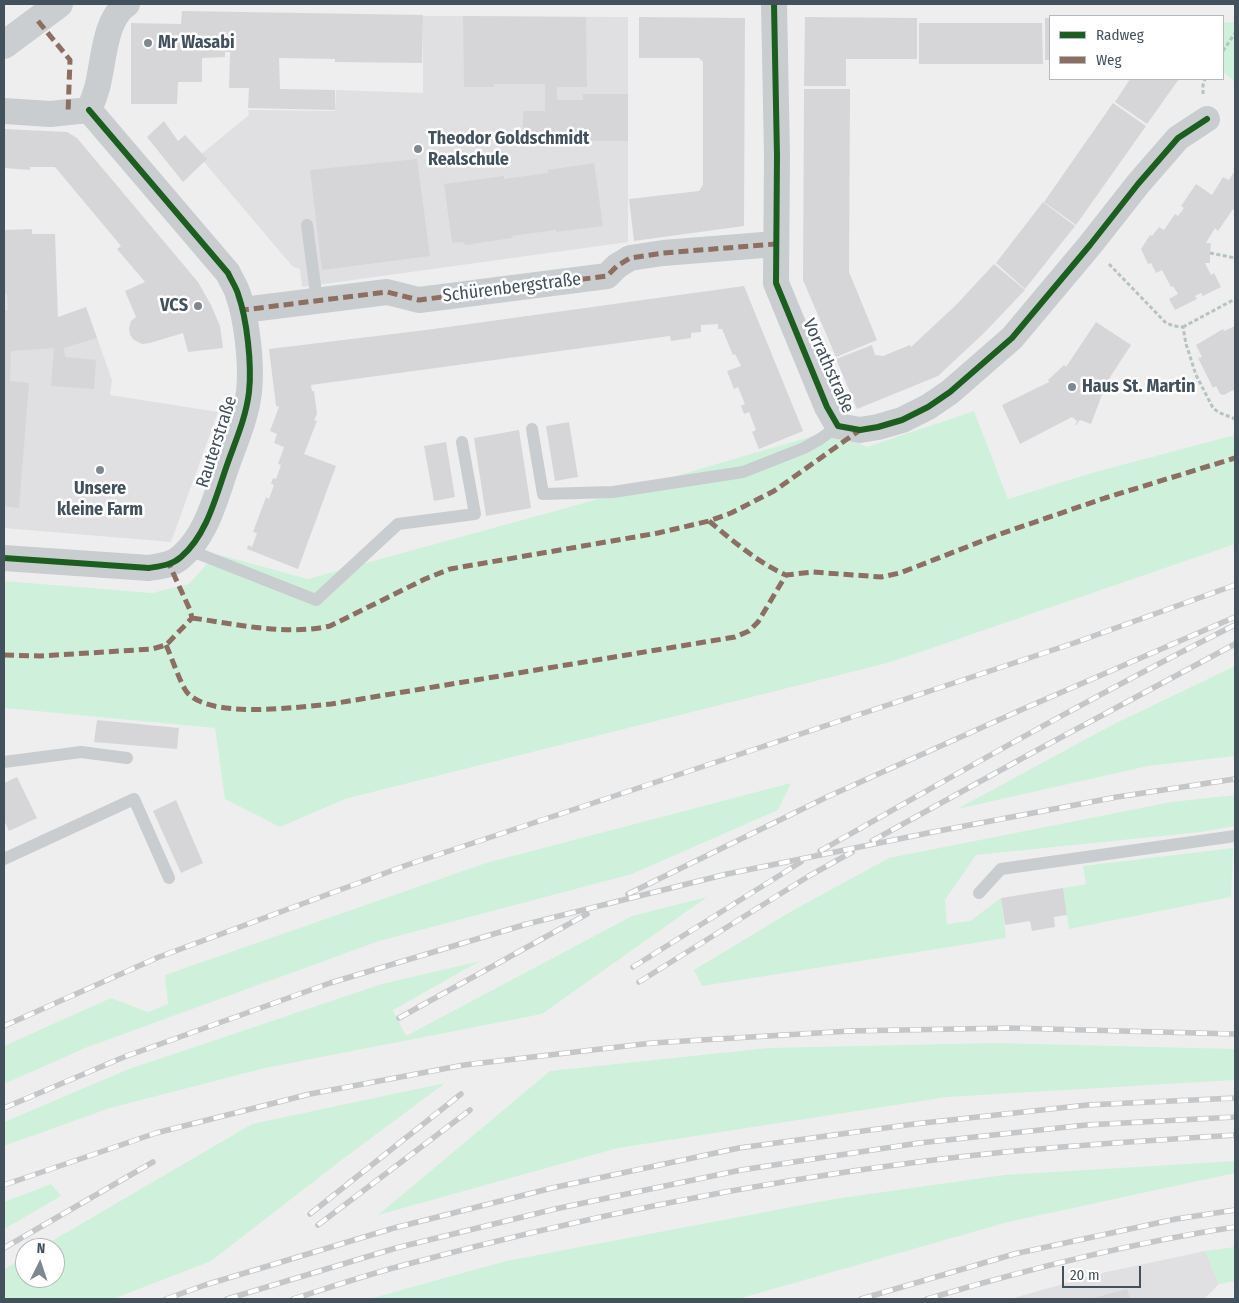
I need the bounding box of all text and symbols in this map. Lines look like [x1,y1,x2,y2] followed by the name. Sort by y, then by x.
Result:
[1049,15,1224,80] legend
[1096,26,1144,44] text: Radweg
[158,32,235,54] place label: Mr Wasabi
[142,37,154,49] marker: Mr Wasabi
[1096,51,1122,69] text: Weg
[428,128,589,170] place label: Theodor Goldschmidt Realschule
[412,143,424,155] marker: Theodor Goldschmidt Realschule
[442,269,582,307] street label: Schürenbergstraße
[160,295,188,317] place label: VCS
[192,300,204,312] marker: VCS
[798,315,858,417] street label: Vorrathstraße
[1082,376,1195,398] place label: Haus St. Martin
[1066,381,1078,393] marker: Haus St. Martin
[192,393,242,491] street label: Rauterstraße
[94,464,106,476] marker: Unsere kleine Farm
[57,478,143,520] place label: Unsere kleine Farm
[15,1238,65,1288] north arrow
[36,1240,46,1257] text: N
[1064,1256,1143,1288] scale bar
[1070,1266,1100,1284] text: 20 m

